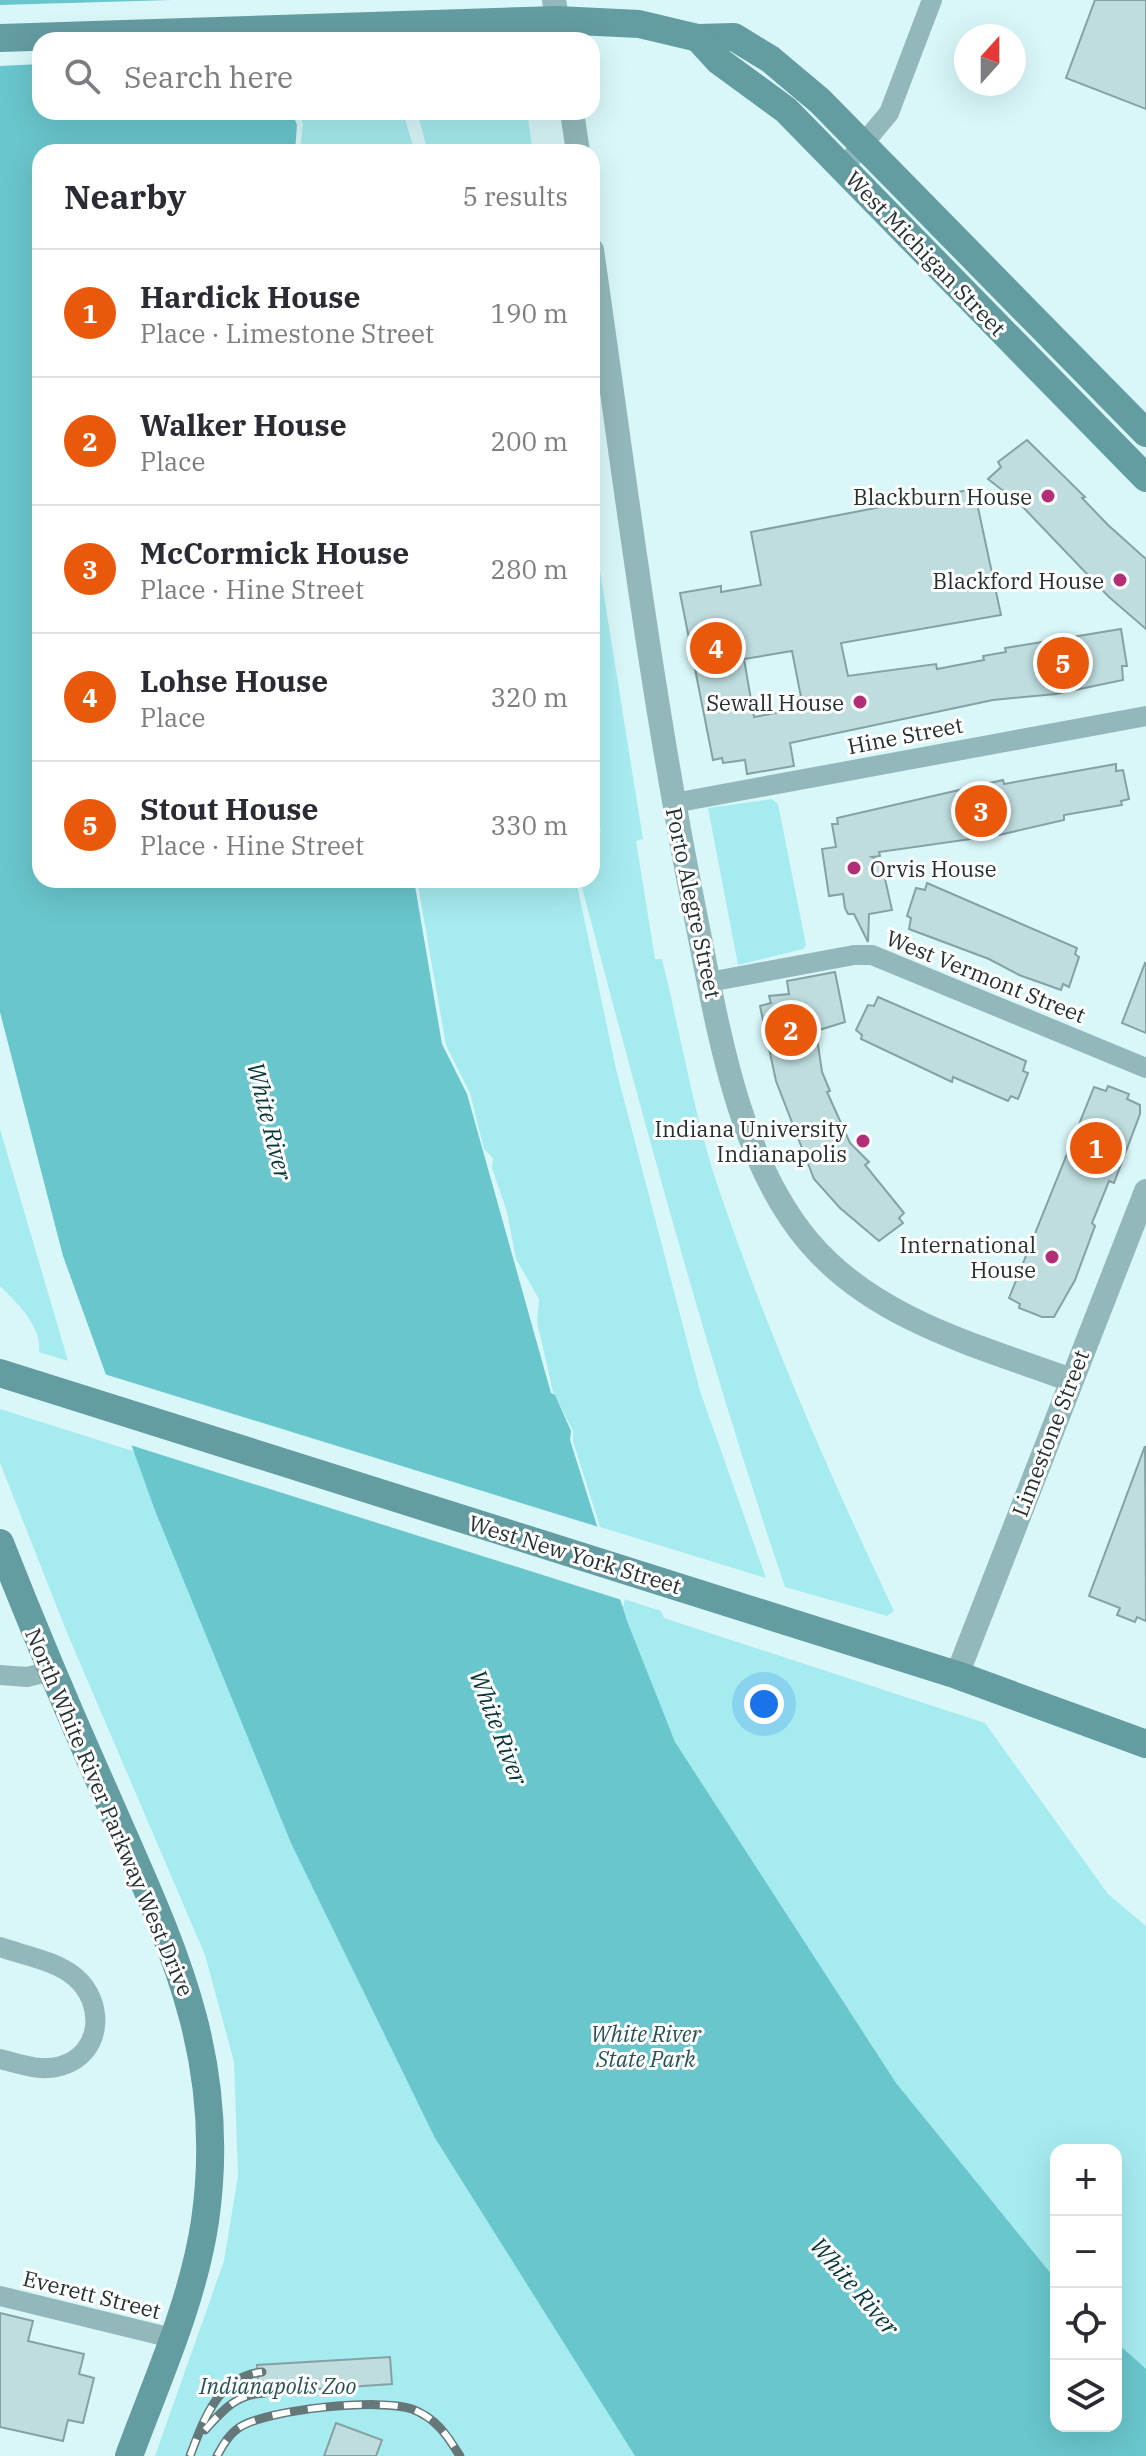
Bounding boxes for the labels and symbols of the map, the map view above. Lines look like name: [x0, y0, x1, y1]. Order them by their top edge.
north arrow: [954, 24, 1026, 96]
street label: West Michigan Street: [840, 164, 1012, 342]
place label: Blackburn House: [853, 482, 1032, 511]
marker: Blackburn House: [1039, 487, 1057, 505]
place label: Blackford House: [933, 566, 1104, 595]
marker: Blackford House: [1111, 571, 1129, 589]
pin: 4: [690, 618, 742, 678]
pin: 5: [1037, 633, 1089, 693]
place label: Sewall House: [706, 688, 844, 717]
marker: Sewall House: [851, 693, 869, 711]
street label: Hine Street: [845, 710, 965, 760]
pin: 3: [955, 781, 1007, 841]
street label: Porto Alegre Street: [660, 805, 728, 1001]
place label: Orvis House: [870, 854, 997, 883]
marker: Orvis House: [845, 859, 863, 877]
street label: West Vermont Street: [882, 923, 1090, 1029]
pin: 2: [765, 1000, 817, 1060]
water label: White River: [240, 1059, 300, 1185]
place label: Indiana University Indianapolis: [654, 1114, 847, 1168]
pin: 1: [1070, 1118, 1122, 1178]
marker: Indiana University Indianapolis: [854, 1132, 872, 1150]
place label: International House: [899, 1230, 1036, 1284]
marker: International House: [1043, 1248, 1061, 1266]
street label: Limestone Street: [1005, 1345, 1095, 1520]
street label: West New York Street: [465, 1508, 685, 1600]
street label: North White River Parkway West Drive: [19, 1624, 201, 2000]
water label: White River: [462, 1665, 536, 1790]
your location: [744, 1684, 784, 1724]
park label: White River State Park: [591, 2019, 703, 2073]
water label: White River: [803, 2230, 908, 2343]
street label: Everett Street: [20, 2263, 164, 2325]
park label: Indianapolis Zoo: [199, 2371, 357, 2400]

